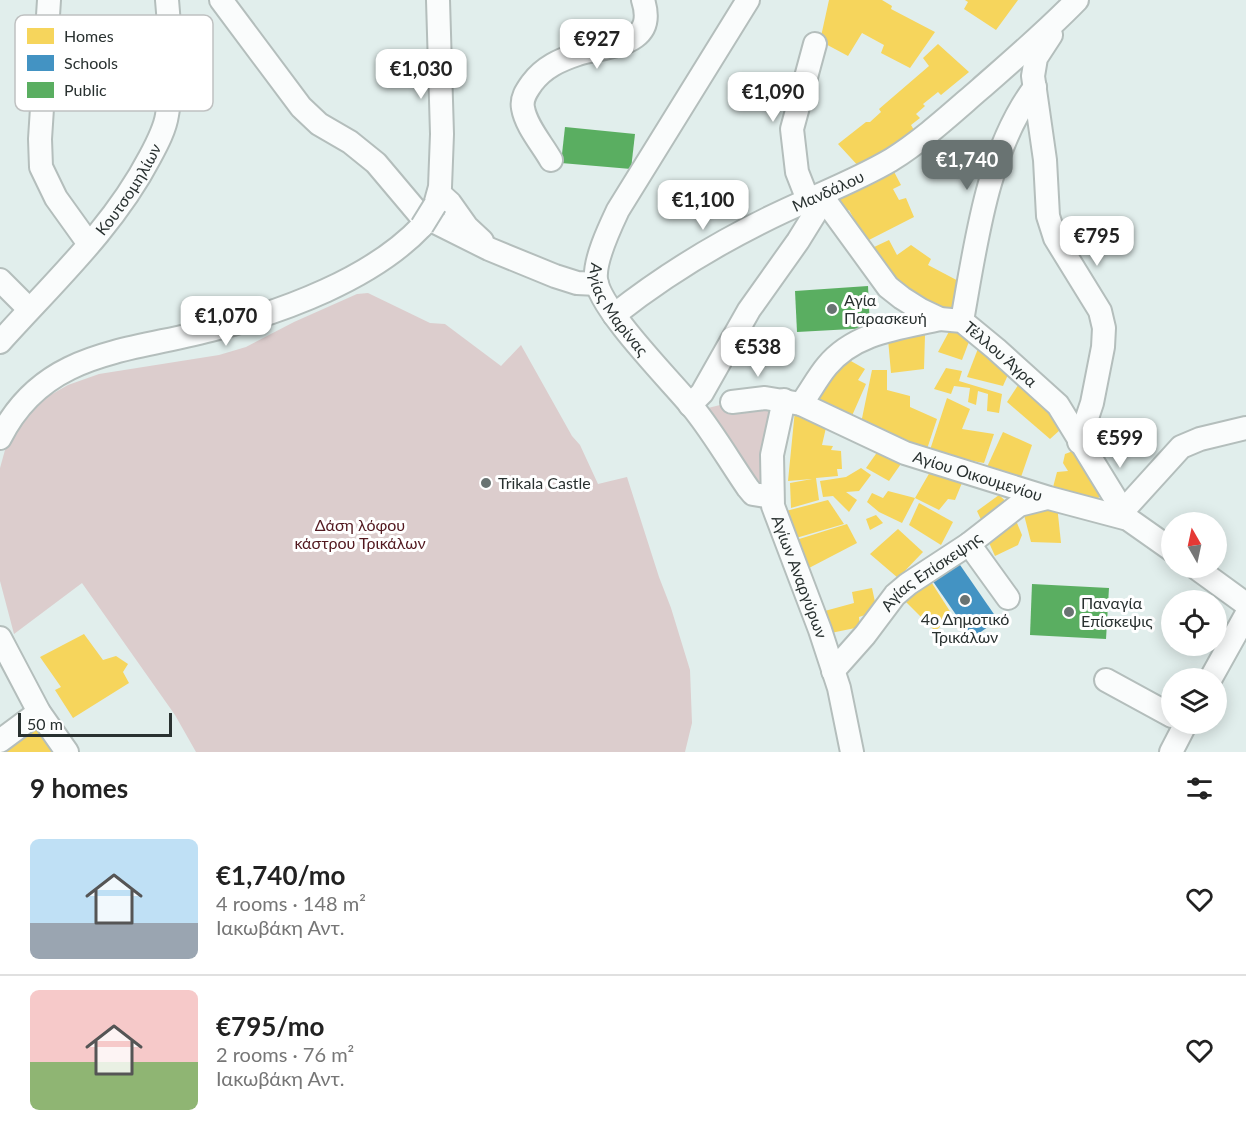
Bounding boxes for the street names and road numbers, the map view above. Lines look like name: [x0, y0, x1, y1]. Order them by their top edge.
street label: Κουτσομηλίων: [91, 140, 164, 239]
street label: Μανδάλου: [789, 166, 867, 215]
street label: Αγίας Μαρίνας: [587, 262, 653, 360]
street label: Τέλλου Άγρα: [961, 317, 1042, 391]
street label: Αγίου Οικουμενίου: [911, 446, 1045, 504]
street label: Αγίων Αναργύρων: [768, 512, 832, 640]
street label: Αγίας Επίσκεψης: [876, 528, 985, 614]

